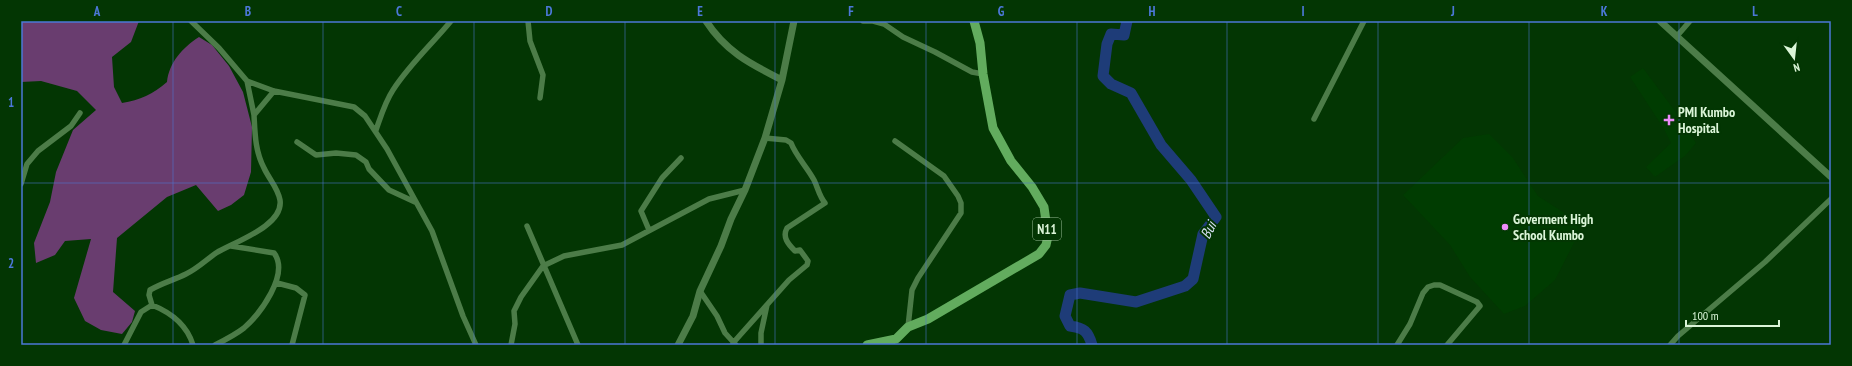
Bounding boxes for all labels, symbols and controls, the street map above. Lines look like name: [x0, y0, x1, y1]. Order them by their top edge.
text: A: [93, 3, 101, 20]
text: B: [245, 3, 251, 20]
text: C: [396, 3, 402, 20]
text: D: [546, 3, 553, 20]
text: E: [697, 3, 703, 20]
text: F: [848, 3, 854, 20]
text: G: [998, 3, 1005, 20]
text: H: [1149, 3, 1156, 20]
text: I: [1301, 3, 1305, 20]
text: J: [1450, 3, 1455, 20]
text: K: [1601, 3, 1608, 20]
text: L: [1752, 3, 1758, 20]
north arrow: [1774, 38, 1814, 78]
text: N: [1792, 60, 1801, 75]
text: 1: [8, 94, 14, 111]
place label: PMI Kumbo Hospital: [1678, 103, 1735, 137]
marker: PMI Kumbo Hospital: [1663, 114, 1675, 126]
place label: Goverment High School Kumbo: [1513, 210, 1593, 244]
water label: Bui: [1196, 217, 1221, 242]
road number: N11: [1033, 218, 1061, 240]
marker: Goverment High School Kumbo: [1500, 222, 1510, 232]
text: 2: [8, 255, 14, 272]
scale bar: [1686, 302, 1779, 328]
text: 100 m: [1692, 308, 1719, 323]

